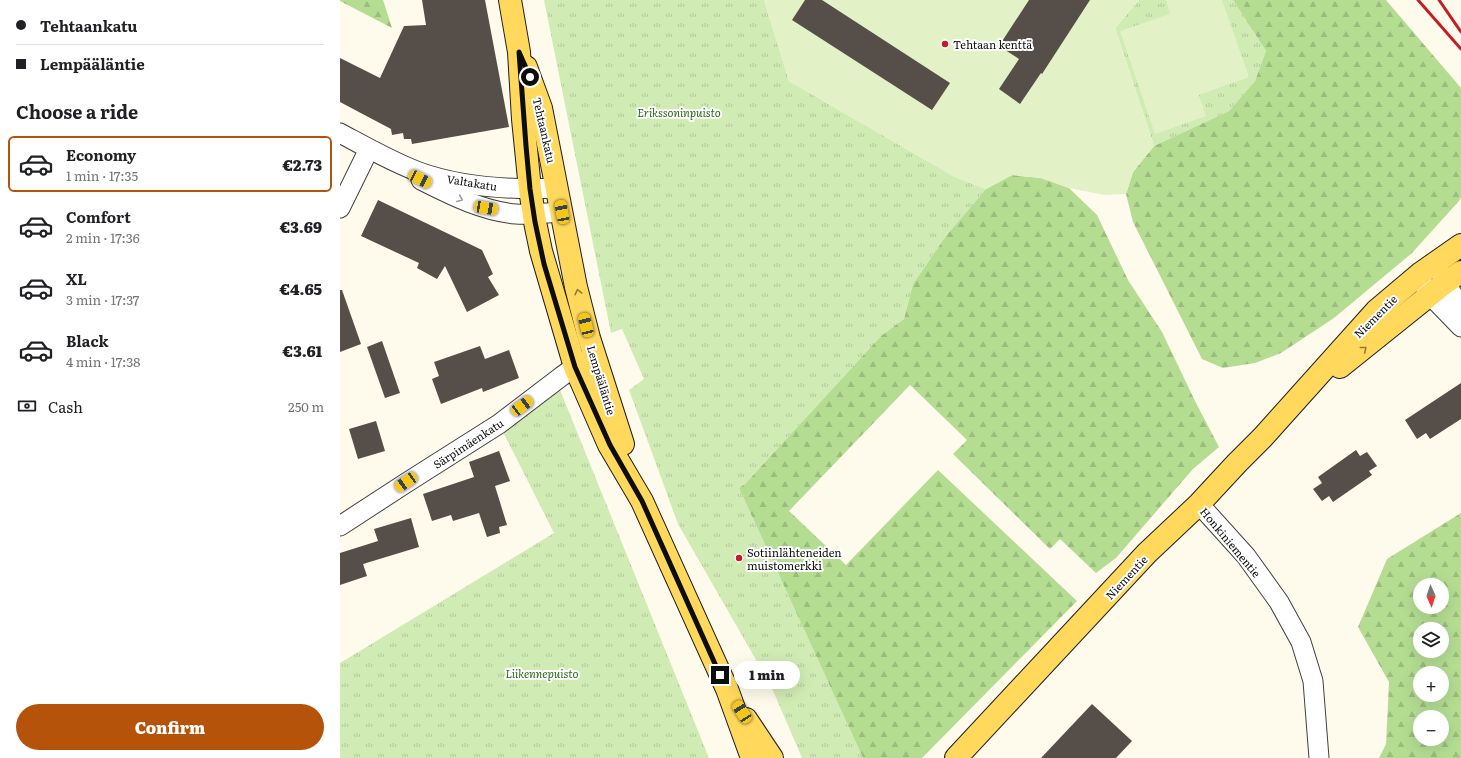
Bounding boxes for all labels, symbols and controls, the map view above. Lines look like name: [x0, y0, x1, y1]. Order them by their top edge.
text: Tehtaankatu: [40, 14, 138, 37]
place label: Tehtaan kenttä: [953, 36, 1032, 52]
marker: Tehtaan kenttä: [940, 39, 950, 49]
text: Lempääläntie: [40, 52, 145, 75]
route start: [521, 68, 539, 86]
street label: Tehtaankatu: [530, 96, 560, 164]
text: Choose a ride: [16, 98, 138, 125]
park label: Erikssoninpuisto: [637, 104, 721, 120]
text: Economy: [66, 143, 136, 166]
icon: car: [18, 146, 54, 182]
text: €2.73: [283, 153, 322, 176]
text: 1 min · 17:35: [66, 166, 138, 185]
car: [407, 168, 433, 190]
street label: Valtakatu: [446, 170, 498, 194]
one-way arrow: [456, 194, 464, 202]
car: [554, 199, 570, 225]
car: [473, 200, 499, 216]
text: Comfort: [66, 205, 131, 228]
icon: car: [18, 208, 54, 244]
text: €3.69: [280, 215, 322, 238]
text: 2 min · 17:36: [66, 228, 140, 247]
text: XL: [66, 267, 87, 290]
icon: car: [18, 270, 54, 306]
text: €4.65: [280, 277, 322, 300]
one-way arrow: [574, 289, 582, 295]
text: 3 min · 17:37: [66, 290, 139, 309]
street label: Niementie: [1350, 291, 1400, 341]
car: [577, 312, 595, 338]
text: Black: [66, 329, 109, 352]
icon: car: [18, 332, 54, 368]
text: €3.61: [283, 339, 322, 362]
street label: Lempääläntie: [584, 343, 620, 417]
one-way arrow: [1359, 346, 1366, 353]
text: 4 min · 17:38: [66, 352, 140, 371]
car: [509, 394, 535, 418]
icon: cash: [16, 395, 38, 417]
text: Cash: [48, 395, 83, 418]
text: 250 m: [288, 397, 324, 416]
street label: Särpimäenkatu: [430, 414, 506, 472]
car: [393, 470, 419, 494]
street label: Honkiniementie: [1197, 504, 1265, 581]
place label: Sotiinlähteneiden muistomerkki: [747, 544, 842, 573]
street label: Niementie: [1101, 551, 1151, 603]
marker: Sotiinlähteneiden muistomerkki: [734, 553, 744, 563]
north arrow: [1413, 578, 1449, 614]
map controls: [1413, 578, 1449, 746]
button: layers: [1413, 622, 1449, 658]
callout: 1 min: [734, 661, 800, 689]
park label: Liikennepuisto: [505, 665, 579, 681]
text: 1 min: [749, 665, 785, 684]
route end: [711, 666, 729, 684]
button: +: [1413, 666, 1449, 702]
car: [730, 699, 754, 725]
button: Confirm: [16, 704, 324, 750]
button: −: [1413, 710, 1449, 746]

